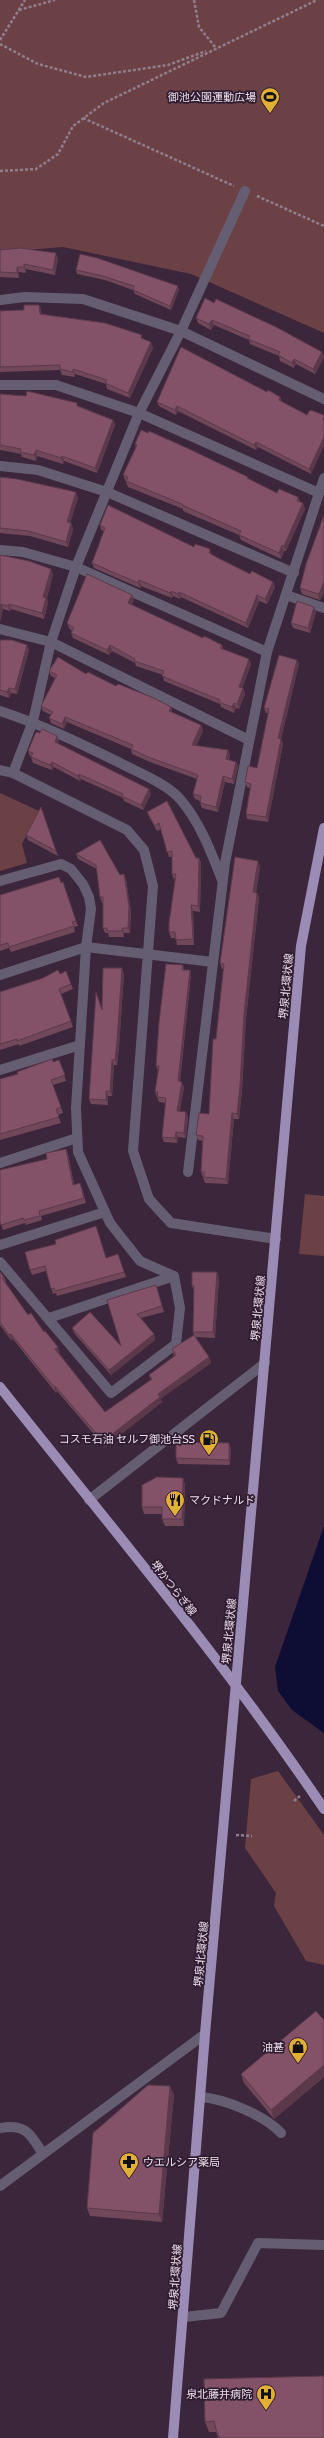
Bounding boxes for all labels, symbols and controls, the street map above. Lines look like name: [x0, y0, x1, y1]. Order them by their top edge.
sports icon: 御池公園運動広場: [259, 86, 281, 114]
place label: 御池公園運動広場: [167, 90, 256, 104]
street label: 堺泉北環状線: [276, 953, 296, 1019]
street label: 堺泉北環状線: [248, 1275, 268, 1341]
fuel station icon: コスモ石油 セルフ御池台SS: [198, 1428, 220, 1456]
place label: コスモ石油 セルフ御池台SS: [59, 1432, 196, 1446]
restaurant icon: マクドナルド: [164, 1489, 186, 1517]
place label: マクドナルド: [189, 1493, 255, 1507]
street label: 堺かつらぎ線: [148, 1558, 200, 1618]
street label: 堺泉北環状線: [219, 1598, 239, 1664]
street label: 堺泉北環状線: [191, 1921, 211, 1987]
shop icon: 油甚: [287, 2036, 309, 2064]
place label: 油甚: [262, 2040, 284, 2054]
pharmacy icon: ウエルシア薬局: [118, 2151, 140, 2179]
place label: ウエルシア薬局: [143, 2155, 220, 2169]
street label: 堺泉北環状線: [166, 2244, 184, 2310]
hospital icon: 泉北藤井病院: [255, 2383, 277, 2411]
place label: 泉北藤井病院: [186, 2387, 252, 2401]

